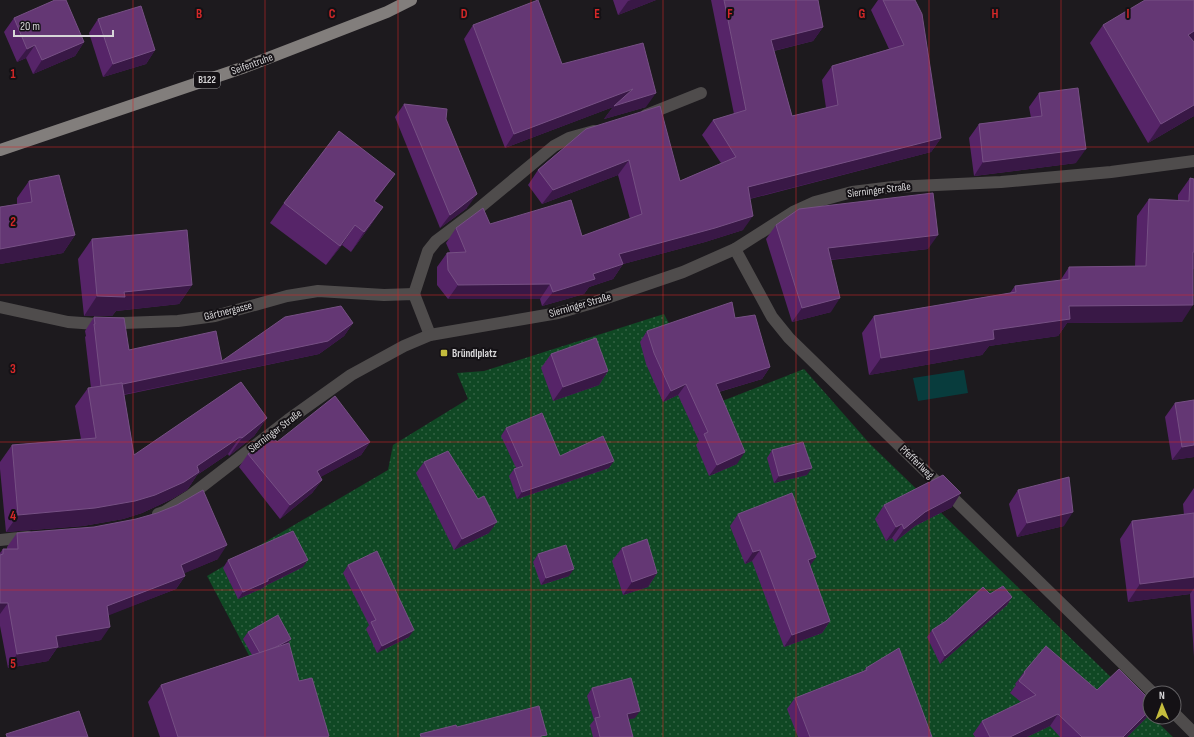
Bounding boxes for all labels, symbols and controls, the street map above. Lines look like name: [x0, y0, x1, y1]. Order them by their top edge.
text: B: [196, 6, 202, 22]
text: C: [329, 6, 336, 22]
text: D: [461, 6, 468, 22]
text: E: [594, 6, 600, 22]
text: F: [727, 6, 733, 22]
text: G: [859, 6, 866, 22]
text: H: [992, 6, 999, 22]
text: I: [1127, 6, 1130, 22]
scale bar: [14, 12, 113, 38]
text: 20 m: [20, 19, 40, 34]
street label: Seifentruhe: [229, 50, 275, 78]
text: 1: [10, 66, 16, 82]
road number: B122: [194, 72, 220, 88]
street label: Sierninger Straße: [847, 180, 911, 200]
text: 2: [10, 214, 16, 230]
street label: Sierninger Straße: [548, 290, 612, 320]
street label: Gärtnergasse: [203, 299, 253, 323]
place label: Bründlplatz: [452, 347, 498, 360]
marker: Bründlplatz: [439, 348, 449, 358]
text: 3: [10, 361, 16, 377]
street label: Sierninger Straße: [246, 407, 304, 455]
street label: Pfefferlweg: [897, 442, 937, 482]
text: 4: [10, 508, 16, 524]
text: 5: [10, 656, 16, 672]
north arrow: [1142, 685, 1182, 725]
text: N: [1159, 689, 1165, 702]

